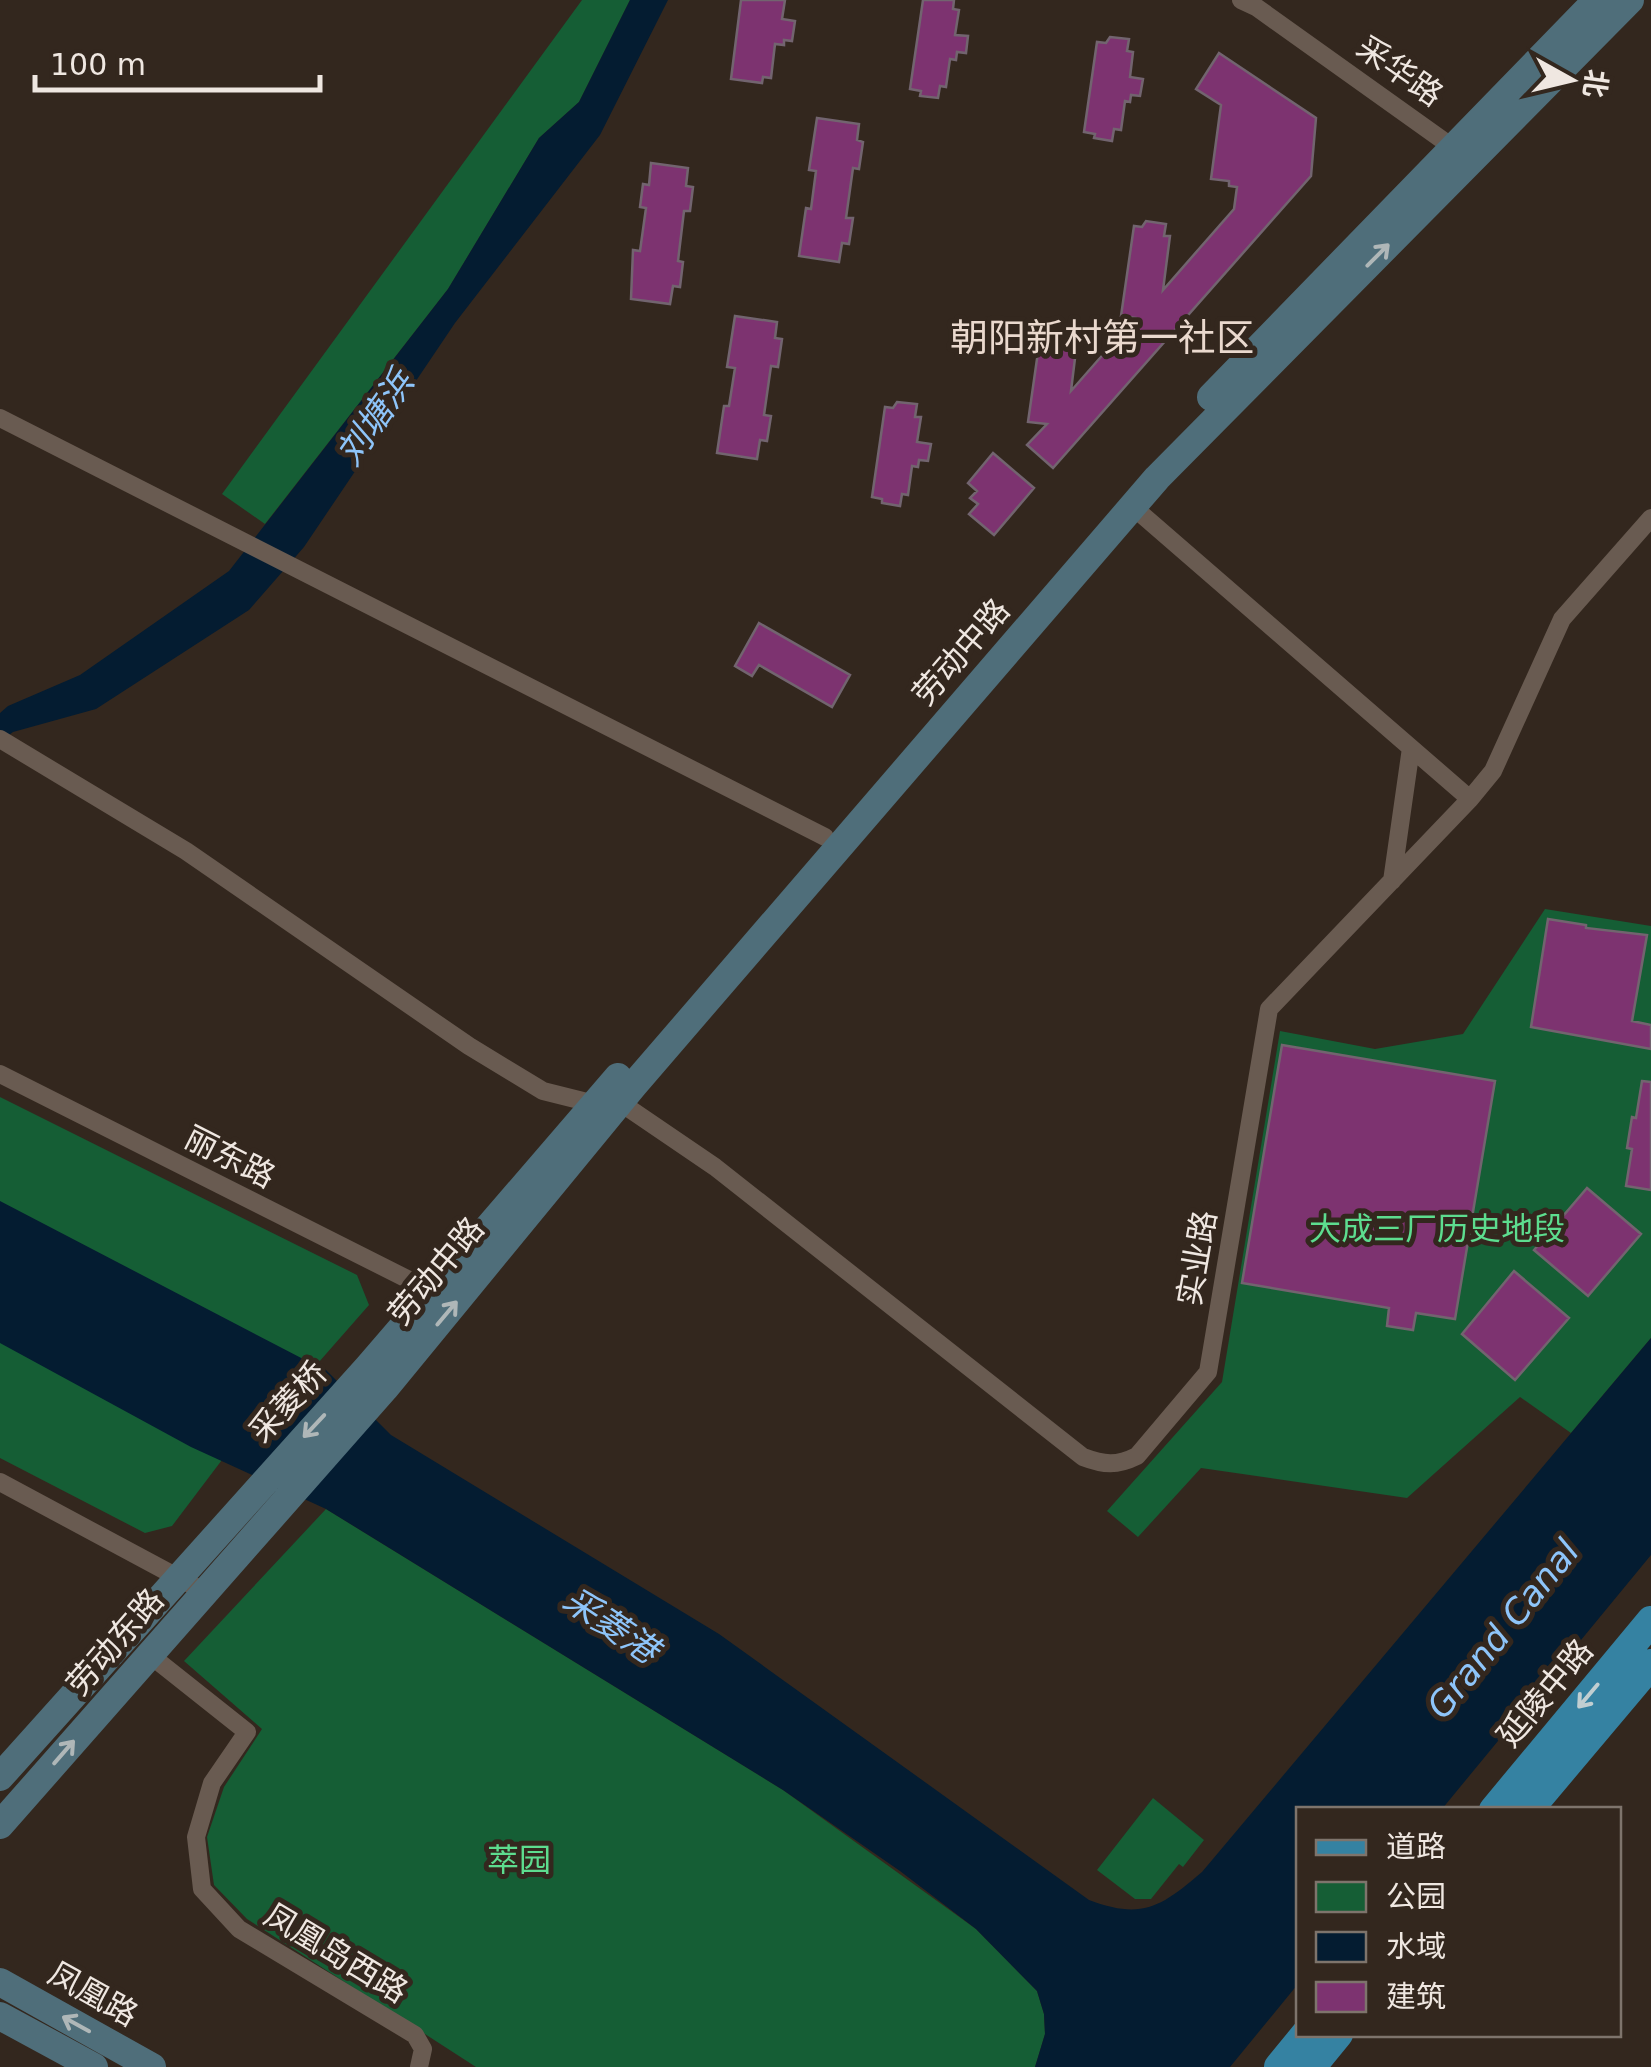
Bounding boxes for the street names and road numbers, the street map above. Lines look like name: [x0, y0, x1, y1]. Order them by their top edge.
street label: 采华路: [1350, 28, 1450, 114]
street label: 劳动中路: [905, 591, 1017, 713]
street label: 丽东路: [179, 1118, 281, 1196]
street label: 实业路: [1170, 1207, 1224, 1309]
street label: 劳动中路: [380, 1210, 492, 1332]
street label: 采菱桥: [241, 1354, 335, 1450]
street label: 劳动东路: [59, 1581, 171, 1703]
street label: 延陵中路: [1489, 1632, 1601, 1754]
street label: 凤凰岛西路: [258, 1896, 414, 2010]
street label: 凤凰路: [42, 1954, 144, 2034]

